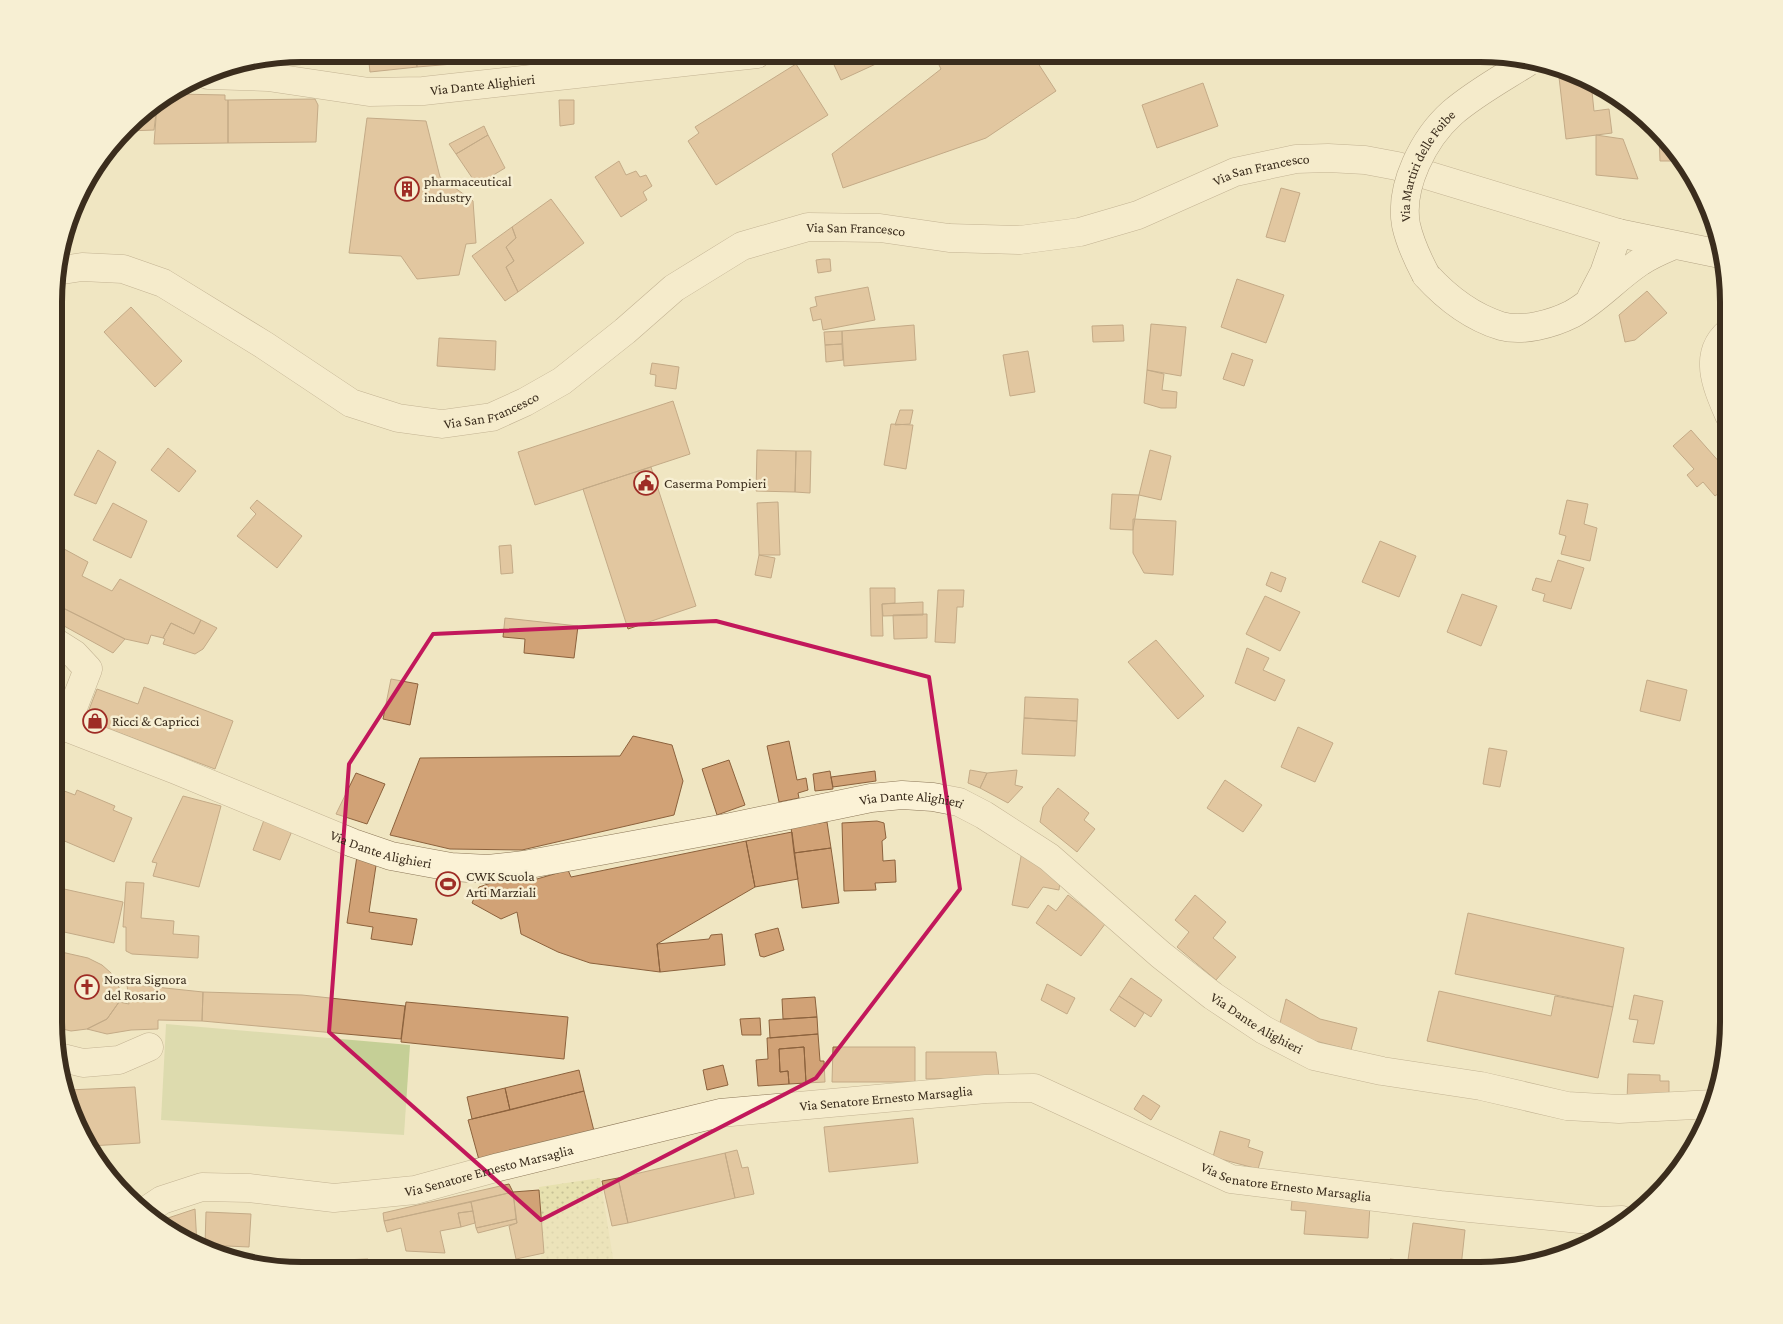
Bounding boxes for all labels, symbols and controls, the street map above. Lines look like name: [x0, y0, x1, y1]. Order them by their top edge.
street label: Via Dante Alighieri: [429, 71, 536, 98]
street label: Via Martiri delle Foibe: [1397, 106, 1458, 223]
street label: Via San Francesco: [1210, 151, 1310, 189]
place label: pharmaceutical industry: [424, 173, 512, 205]
building icon: pharmaceutical industry: [394, 176, 420, 202]
street label: Via San Francesco: [806, 219, 907, 240]
street label: Via San Francesco: [443, 388, 542, 432]
public building icon: Caserma Pompieri: [633, 470, 659, 496]
place label: Caserma Pompieri: [664, 475, 767, 491]
shop icon: Ricci & Capricci: [82, 708, 108, 734]
place label: Ricci & Capricci: [112, 713, 200, 729]
street label: Via Dante Alighieri: [858, 787, 967, 811]
street label: Via Dante Alighieri: [328, 826, 433, 871]
place label: CWK Scuola Arti Marziali: [466, 868, 537, 900]
sports icon: CWK Scuola Arti Marziali: [435, 871, 461, 897]
place label: Nostra Signora del Rosario: [104, 971, 187, 1003]
church icon: Nostra Signora del Rosario: [74, 974, 100, 1000]
street label: Via Dante Alighieri: [1208, 989, 1306, 1057]
street label: Via Senatore Ernesto Marsaglia: [799, 1082, 974, 1114]
street label: Via Senatore Ernesto Marsaglia: [404, 1141, 575, 1199]
street label: Via Senatore Ernesto Marsaglia: [1198, 1158, 1373, 1204]

